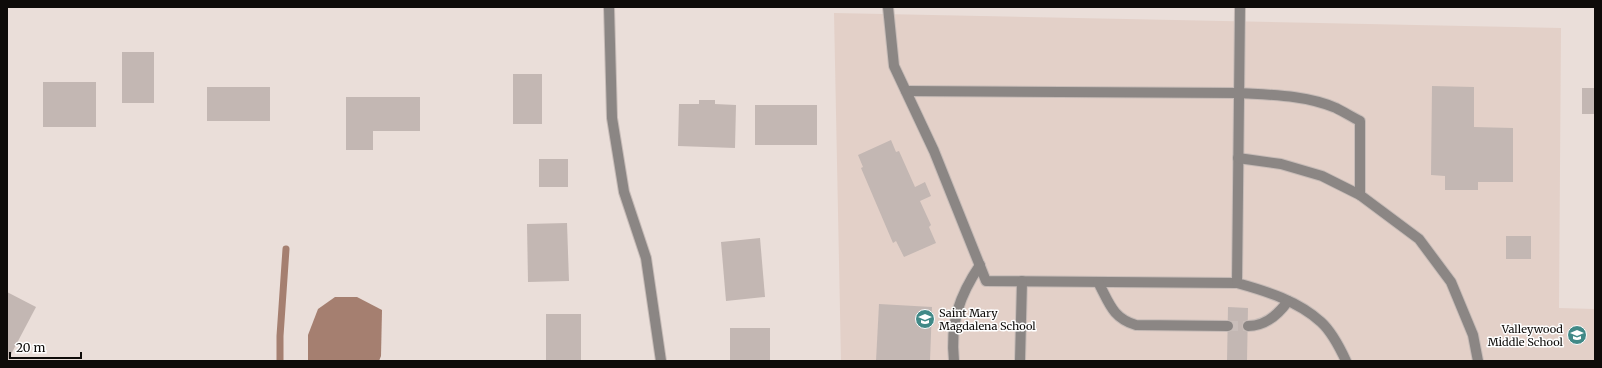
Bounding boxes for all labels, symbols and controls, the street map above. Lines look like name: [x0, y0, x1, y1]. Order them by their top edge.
place label: Saint Mary Magdalena School: [939, 306, 1036, 333]
school or university icon: Saint Mary Magdalena School: [914, 308, 936, 330]
place label: Valleywood Middle School: [1488, 322, 1564, 349]
school or university icon: Valleywood Middle School: [1566, 324, 1588, 346]
scale bar: [10, 334, 81, 360]
text: 20 m: [16, 340, 45, 355]

